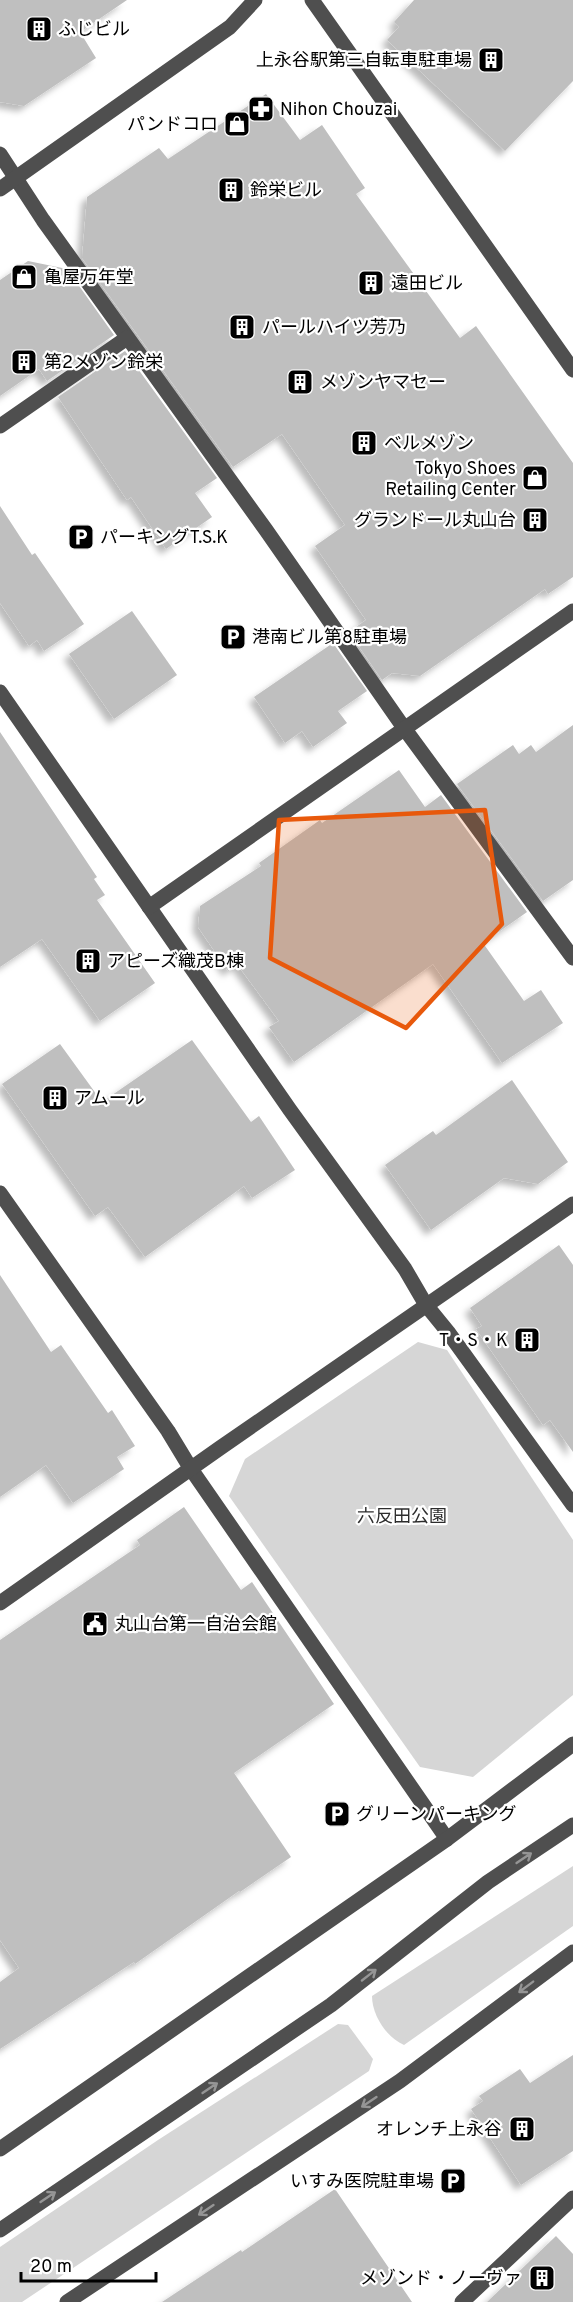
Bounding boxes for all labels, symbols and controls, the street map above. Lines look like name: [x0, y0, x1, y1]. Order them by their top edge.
building icon: ふじビル: [24, 14, 54, 44]
place label: ふじビル: [58, 19, 130, 42]
building icon: 上永谷駅第三自転車駐車場: [476, 45, 506, 75]
place label: 上永谷駅第三自転車駐車場: [256, 50, 472, 73]
pharmacy icon: Nihon Chouzai: [246, 94, 276, 124]
place label: Nihon Chouzai: [280, 99, 397, 122]
shop icon: パンドコロ: [222, 109, 252, 139]
place label: パンドコロ: [127, 114, 218, 137]
building icon: 鈴栄ビル: [216, 175, 246, 205]
place label: 鈴栄ビル: [250, 180, 322, 203]
shop icon: 亀屋万年堂: [9, 262, 39, 292]
place label: 亀屋万年堂: [44, 267, 134, 290]
building icon: 遠田ビル: [356, 268, 386, 298]
place label: 遠田ビル: [391, 273, 463, 296]
building icon: パールハイツ芳乃: [227, 312, 257, 342]
place label: パールハイツ芳乃: [262, 317, 406, 340]
building icon: 第2メゾン鈴栄: [9, 347, 39, 377]
place label: 第2メゾン鈴栄: [44, 352, 163, 375]
building icon: メゾンヤマセー: [285, 367, 315, 397]
place label: メゾンヤマセー: [320, 372, 446, 395]
building icon: ベルメゾン: [349, 428, 379, 458]
place label: ベルメゾン: [384, 433, 474, 456]
place label: Tokyo Shoes Retailing Center: [385, 458, 516, 502]
shop icon: Tokyo Shoes Retailing Center: [520, 463, 550, 493]
building icon: グランドール丸山台: [520, 505, 550, 535]
place label: グランドール丸山台: [354, 510, 516, 533]
parking icon: パーキングT.S.K: [66, 522, 96, 552]
place label: パーキングT.S.K: [100, 527, 228, 550]
parking icon: 港南ビル第8駐車場: [218, 622, 248, 652]
place label: 港南ビル第8駐車場: [252, 627, 407, 650]
building icon: アピーズ織茂B棟: [73, 946, 103, 976]
place label: アピーズ織茂B棟: [107, 951, 244, 974]
building icon: アムール: [40, 1083, 70, 1113]
place label: アムール: [74, 1088, 145, 1111]
building icon: T・S・K: [512, 1325, 542, 1355]
place label: T・S・K: [439, 1330, 508, 1353]
park label: 六反田公園: [357, 1506, 447, 1529]
public building icon: 丸山台第一自治会館: [80, 1609, 110, 1639]
place label: 丸山台第一自治会館: [115, 1614, 277, 1637]
parking icon: グリーンパーキング: [322, 1799, 352, 1829]
place label: グリーンパーキング: [356, 1804, 517, 1827]
one-way arrow: [516, 1852, 532, 1864]
one-way arrow: [361, 1969, 377, 1982]
one-way arrow: [519, 1981, 535, 1994]
one-way arrow: [201, 2082, 217, 2094]
one-way arrow: [361, 2096, 377, 2108]
building icon: オレンチ上永谷: [507, 2114, 537, 2144]
place label: オレンチ上永谷: [376, 2119, 502, 2142]
parking icon: いすみ医院駐車場: [438, 2166, 468, 2196]
place label: いすみ医院駐車場: [290, 2171, 434, 2194]
one-way arrow: [40, 2191, 57, 2204]
one-way arrow: [198, 2204, 215, 2216]
scale bar: [21, 2245, 156, 2283]
text: 20 m: [30, 2256, 72, 2279]
building icon: メゾンド・ノーヴァ: [527, 2263, 557, 2293]
place label: メゾンド・ノーヴァ: [360, 2268, 522, 2291]

